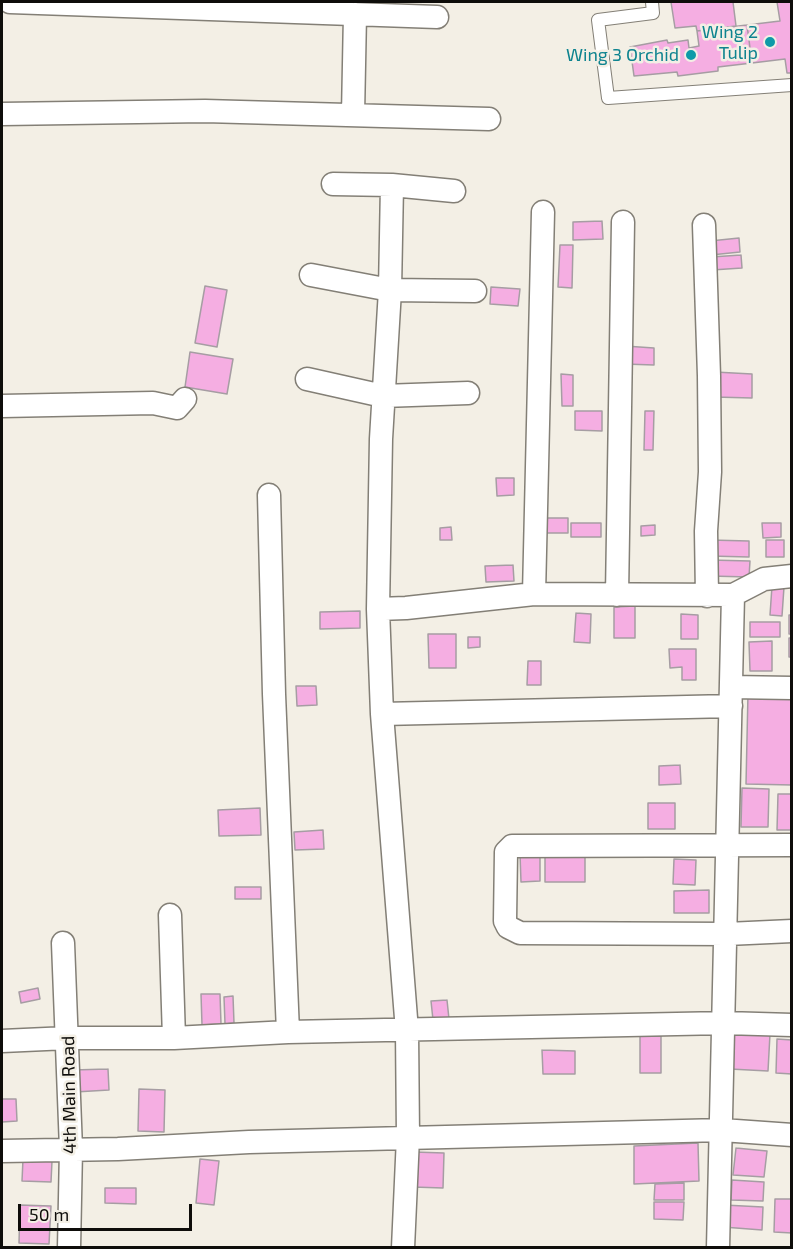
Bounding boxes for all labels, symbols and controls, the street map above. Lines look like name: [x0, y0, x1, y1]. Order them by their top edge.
place label: Wing 2 Tulip: [702, 21, 758, 63]
marker: Wing 2 Tulip: [763, 35, 777, 49]
place label: Wing 3 Orchid: [566, 44, 679, 66]
marker: Wing 3 Orchid: [684, 48, 698, 62]
street label: 4th Main Road: [57, 1036, 81, 1154]
scale bar: [21, 1192, 195, 1230]
text: 50 m: [29, 1203, 69, 1225]

